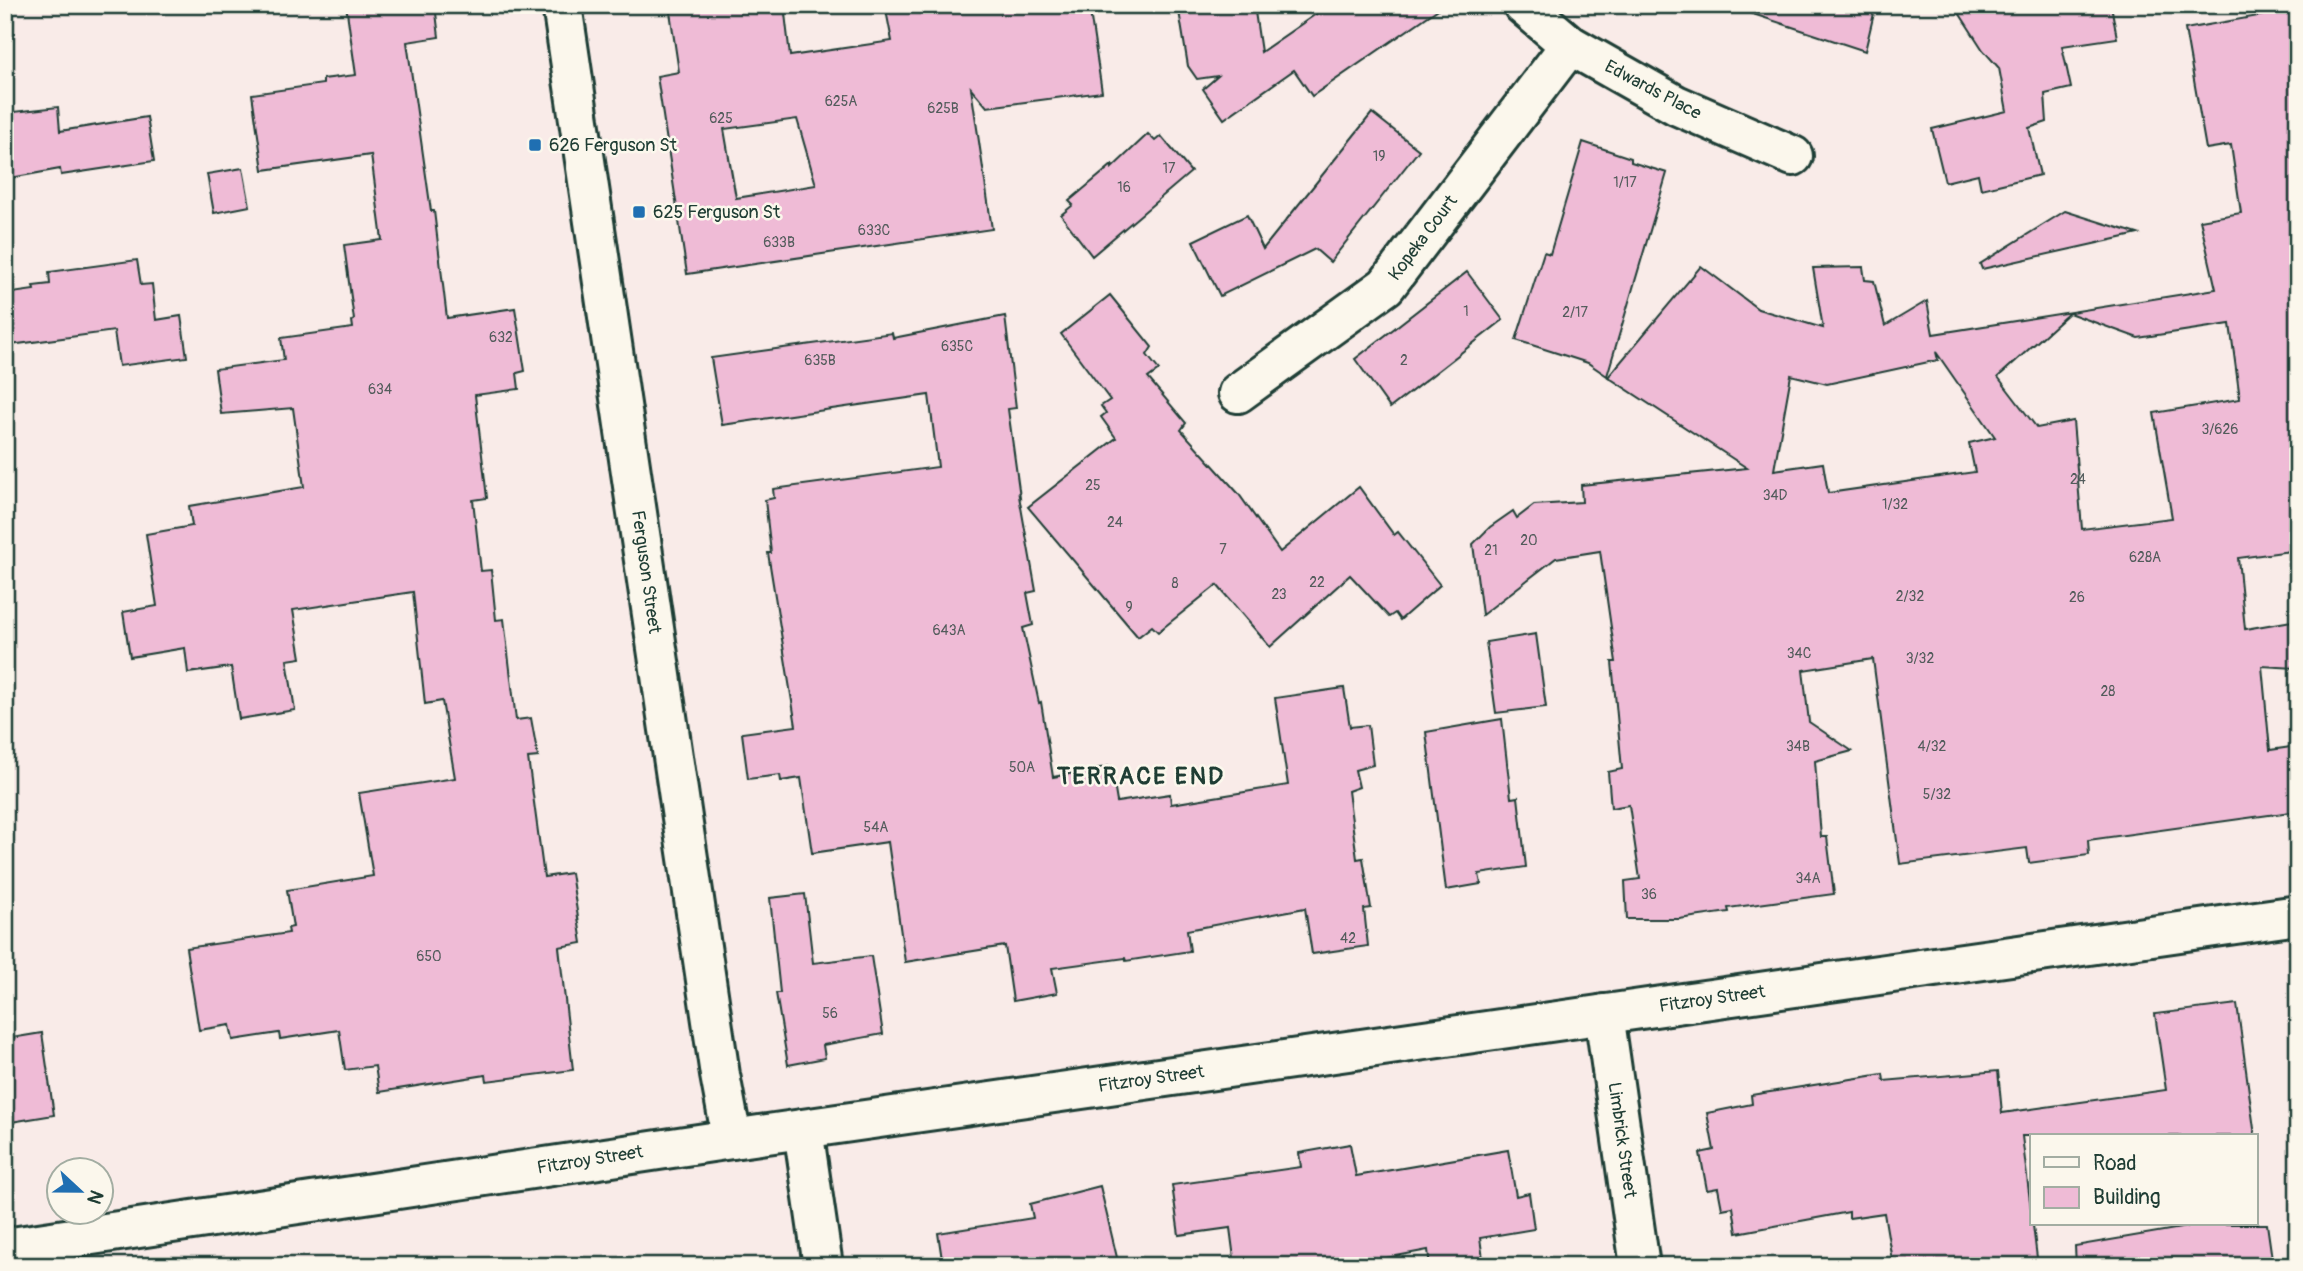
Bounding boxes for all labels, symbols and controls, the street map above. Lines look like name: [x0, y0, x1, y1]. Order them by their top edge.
street label: Edwards Place: [1601, 55, 1705, 125]
house number: 625A: [825, 93, 857, 110]
house number: 625B: [927, 100, 959, 117]
house number: 625: [709, 110, 733, 127]
place label: 626 Ferguson St: [549, 134, 678, 157]
marker: 626 Ferguson St: [527, 137, 543, 153]
house number: 19: [1373, 148, 1385, 165]
house number: 17: [1163, 160, 1176, 177]
house number: 1/17: [1613, 174, 1637, 191]
house number: 16: [1117, 179, 1131, 196]
street label: Kopeka Court: [1383, 190, 1463, 285]
place label: 625 Ferguson St: [653, 201, 781, 224]
marker: 625 Ferguson St: [631, 204, 647, 220]
house number: 633C: [858, 222, 891, 239]
house number: 633B: [763, 234, 795, 251]
house number: 1: [1463, 303, 1469, 320]
house number: 2/17: [1562, 304, 1588, 321]
house number: 632: [489, 329, 513, 346]
house number: 635C: [941, 338, 973, 355]
house number: 635B: [804, 352, 836, 369]
house number: 2: [1400, 352, 1408, 369]
house number: 634: [368, 381, 392, 398]
house number: 3/626: [2202, 421, 2238, 438]
house number: 24: [2070, 471, 2086, 488]
house number: 25: [1085, 477, 1101, 494]
house number: 34D: [1763, 487, 1788, 504]
house number: 1/32: [1882, 496, 1908, 513]
street label: Ferguson Street: [626, 509, 666, 636]
house number: 24: [1107, 514, 1123, 531]
house number: 20: [1520, 532, 1538, 549]
house number: 7: [1219, 541, 1227, 558]
house number: 21: [1484, 542, 1498, 559]
house number: 628A: [2129, 549, 2161, 566]
house number: 22: [1309, 574, 1325, 591]
house number: 8: [1171, 575, 1179, 592]
house number: 23: [1271, 586, 1287, 603]
house number: 2/32: [1896, 588, 1924, 605]
house number: 26: [2069, 589, 2085, 606]
house number: 9: [1125, 599, 1133, 616]
house number: 643A: [932, 622, 966, 639]
house number: 34C: [1787, 645, 1812, 662]
house number: 3/32: [1906, 650, 1934, 667]
house number: 28: [2101, 683, 2115, 700]
house number: 34B: [1786, 738, 1810, 755]
house number: 4/32: [1918, 738, 1947, 755]
house number: 50A: [1009, 759, 1035, 776]
district label: TERRACE END: [1056, 762, 1225, 791]
house number: 5/32: [1923, 786, 1951, 803]
house number: 54A: [864, 819, 888, 836]
house number: 34A: [1795, 870, 1821, 887]
house number: 36: [1641, 886, 1657, 903]
house number: 42: [1340, 930, 1356, 947]
house number: 650: [416, 948, 442, 965]
street label: Fitzroy Street: [1658, 980, 1767, 1018]
house number: 56: [822, 1005, 838, 1022]
street label: Fitzroy Street: [1097, 1060, 1206, 1098]
street label: Limbrick Street: [1602, 1081, 1642, 1200]
legend: [2030, 1134, 2258, 1226]
street label: Fitzroy Street: [535, 1140, 645, 1180]
text: Road: [2093, 1150, 2137, 1177]
north arrow: [46, 1156, 116, 1226]
text: Building: [2093, 1184, 2160, 1211]
text: N: [81, 1187, 108, 1208]

